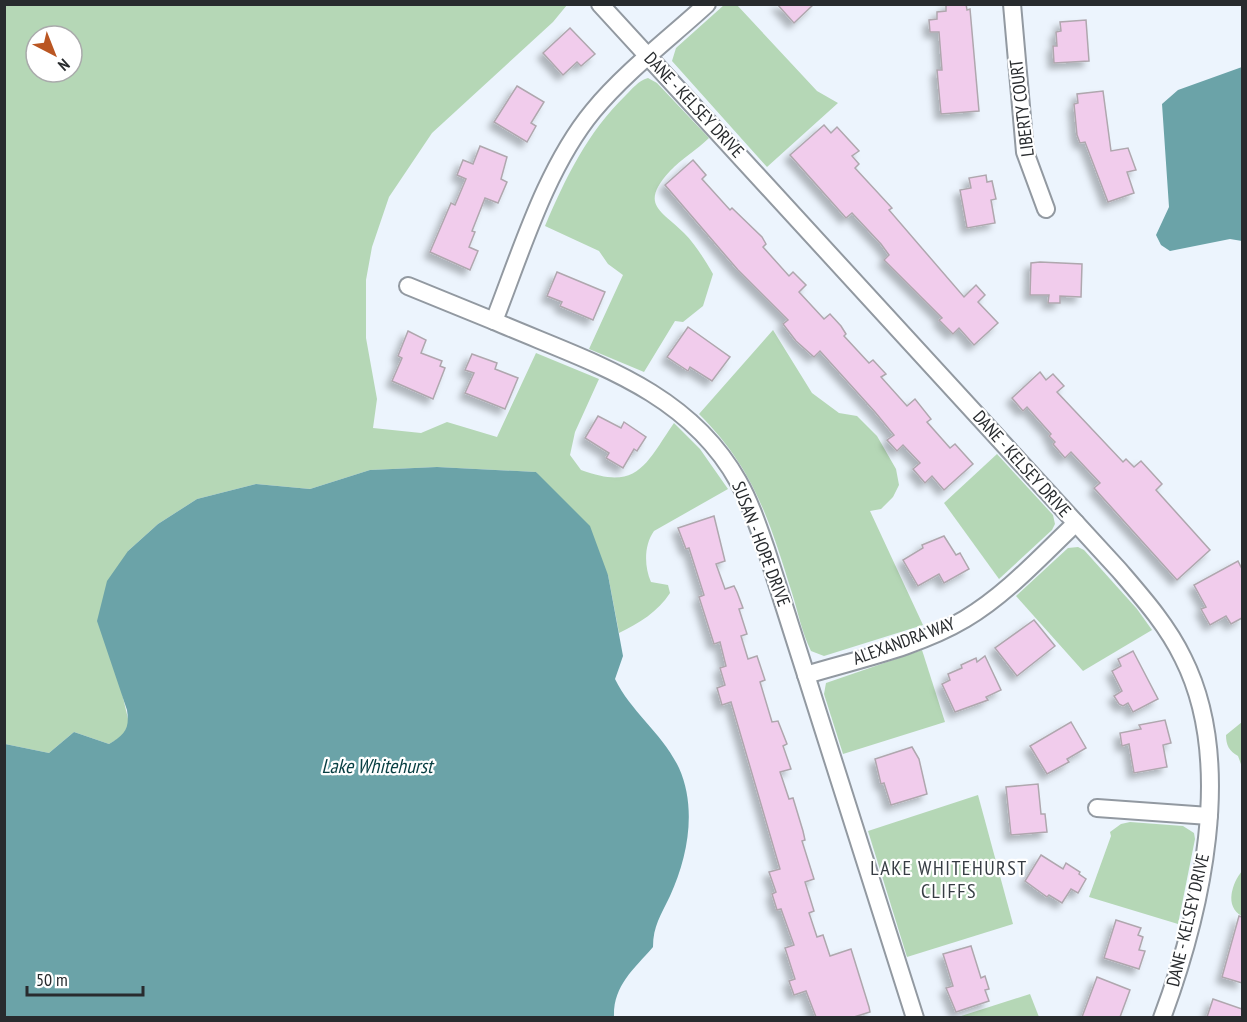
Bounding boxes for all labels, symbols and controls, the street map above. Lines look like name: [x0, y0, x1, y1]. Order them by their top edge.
north arrow: [24, 24, 84, 84]
street label: DANE - KELSEY DRIVE: [640, 47, 749, 162]
text: N: [54, 55, 74, 75]
street label: LIBERTY COURT: [1004, 58, 1039, 158]
street label: DANE - KELSEY DRIVE: [968, 405, 1076, 522]
street label: SUSAN - HOPE DRIVE: [727, 478, 796, 610]
street label: ALEXANDRA WAY: [850, 611, 959, 670]
water label: Lake Whitehurst: [321, 753, 435, 779]
street label: DANE - KELSEY DRIVE: [1161, 851, 1214, 989]
district label: LAKE WHITEHURST CLIFFS: [870, 855, 1028, 904]
scale bar: [27, 959, 142, 997]
text: 50 m: [36, 968, 68, 991]

